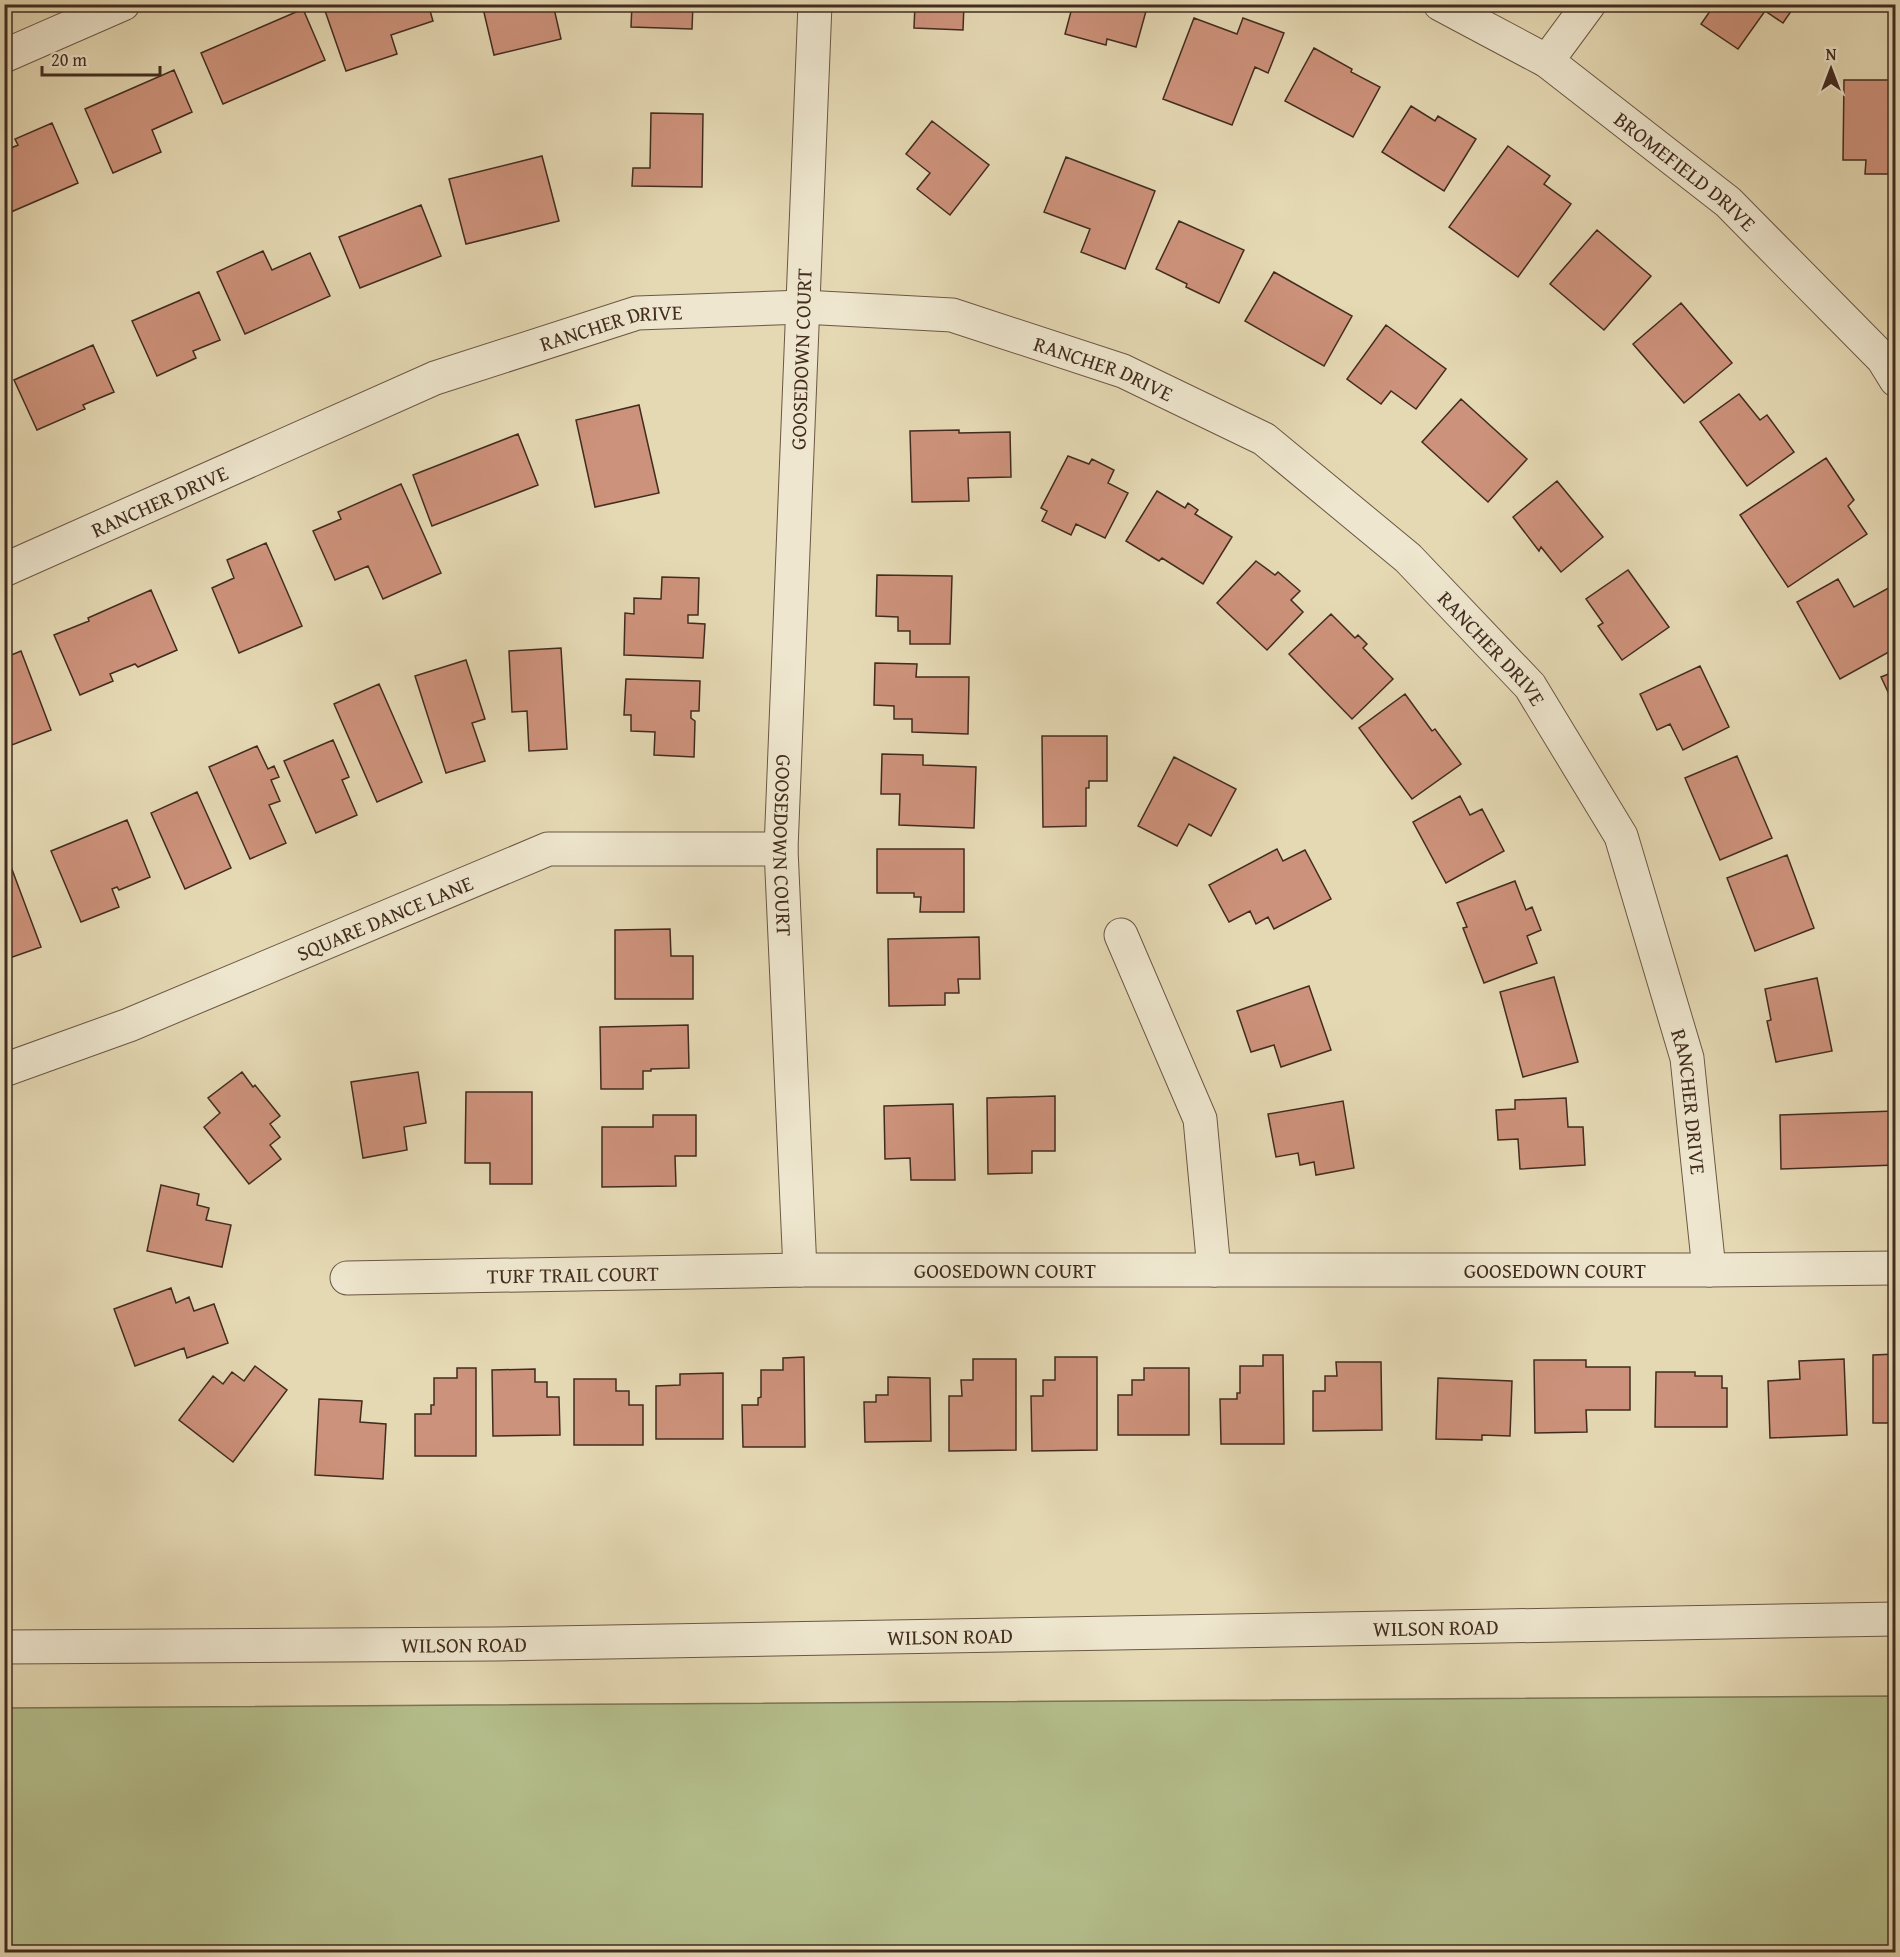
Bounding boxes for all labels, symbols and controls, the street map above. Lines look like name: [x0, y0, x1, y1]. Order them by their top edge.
scale bar: [42, 39, 160, 77]
north arrow: [1801, 39, 1861, 99]
text: N: [1826, 42, 1837, 66]
text: 20 m: [51, 46, 87, 73]
street label: BROMEFIELD DRIVE: [1608, 104, 1764, 238]
street label: GOOSEDOWN COURT: [782, 267, 820, 450]
street label: RANCHER DRIVE: [536, 296, 683, 359]
street label: RANCHER DRIVE: [1030, 327, 1179, 409]
street label: RANCHER DRIVE: [86, 457, 233, 545]
street label: RANCHER DRIVE: [1431, 583, 1554, 711]
street label: GOOSEDOWN COURT: [765, 754, 800, 937]
street label: SQUARE DANCE LANE: [292, 867, 478, 968]
street label: RANCHER DRIVE: [1664, 1025, 1715, 1176]
street label: GOOSEDOWN COURT: [914, 1255, 1096, 1286]
street label: GOOSEDOWN COURT: [1464, 1255, 1646, 1286]
street label: TURF TRAIL COURT: [487, 1257, 659, 1291]
street label: WILSON ROAD: [1373, 1611, 1499, 1644]
street label: WILSON ROAD: [887, 1619, 1013, 1653]
street label: WILSON ROAD: [401, 1628, 527, 1660]

